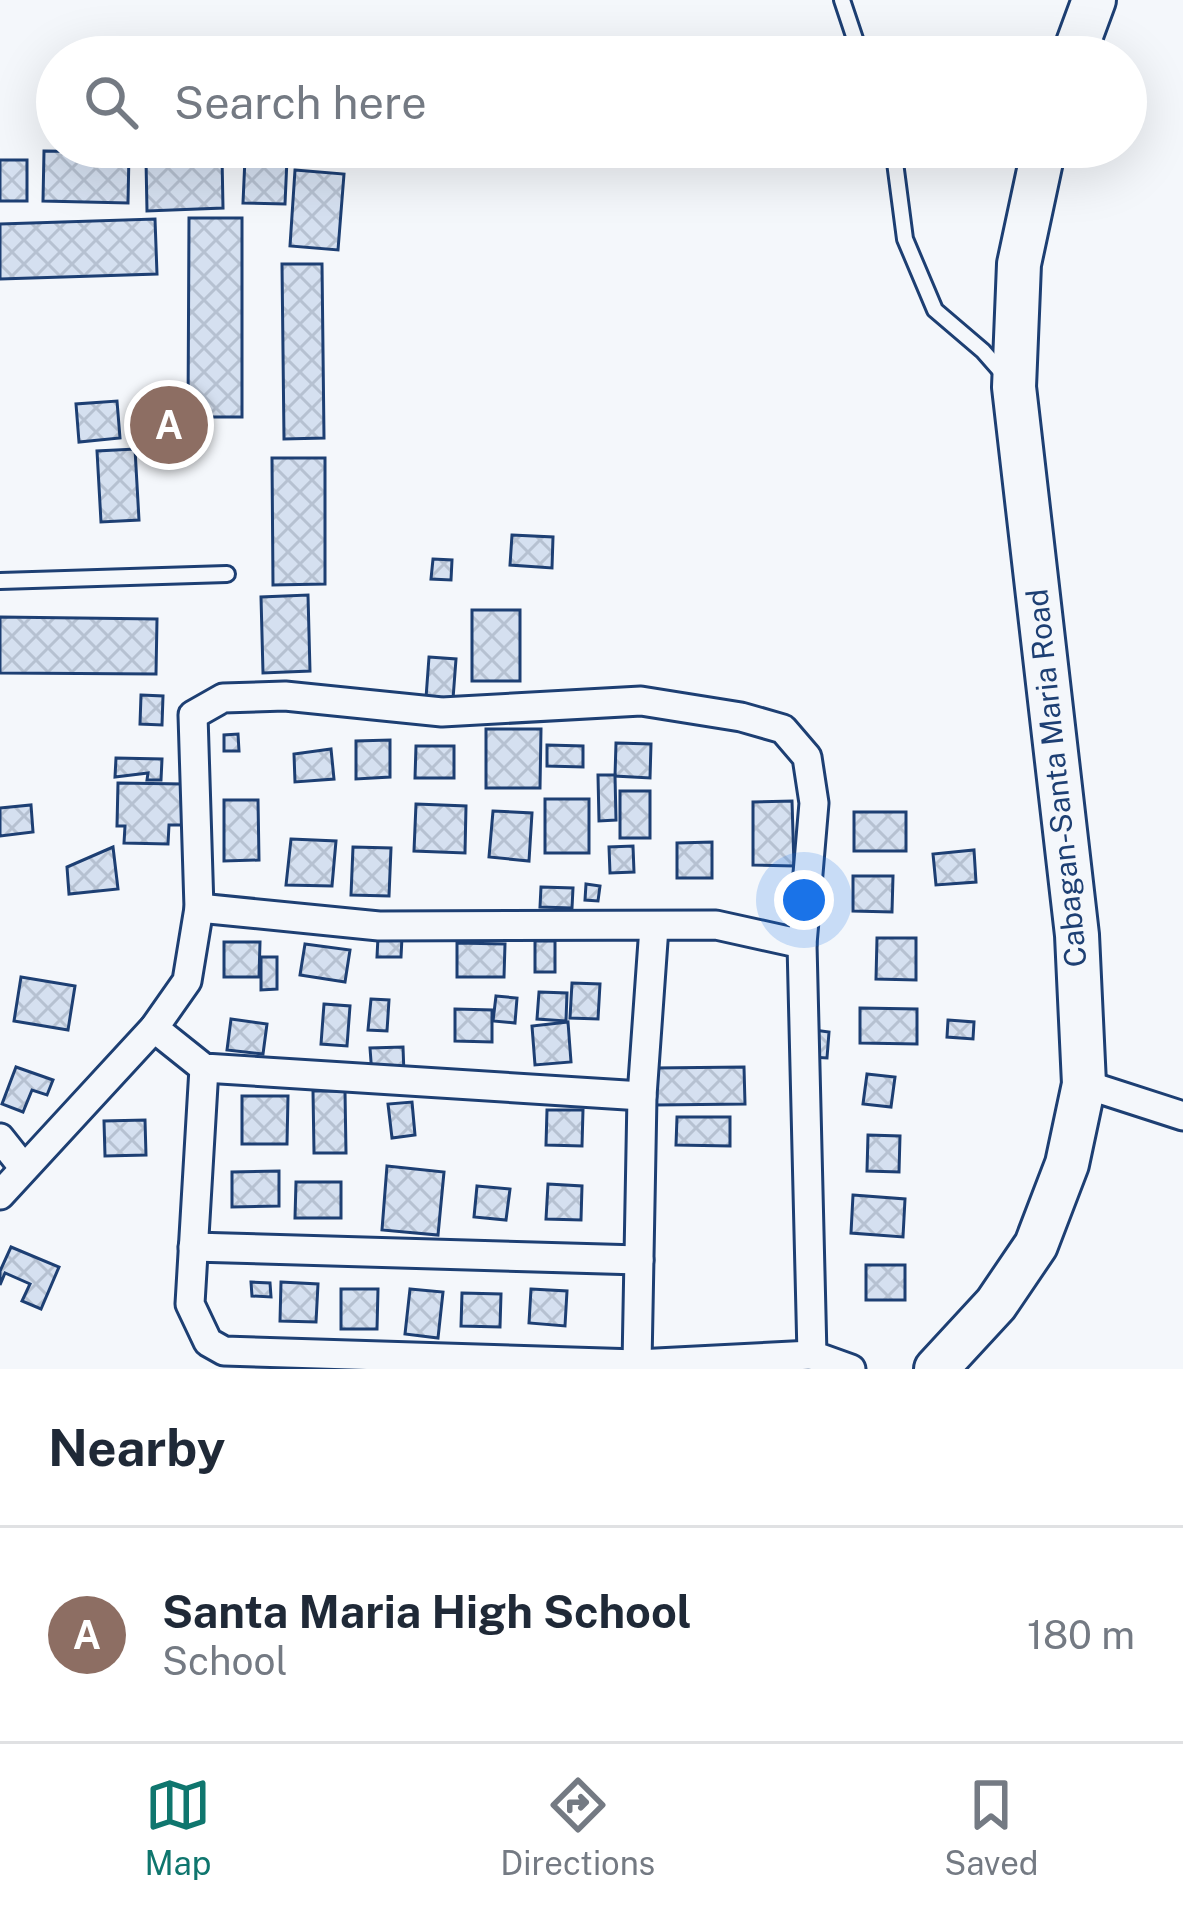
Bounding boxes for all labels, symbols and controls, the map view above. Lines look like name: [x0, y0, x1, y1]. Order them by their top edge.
search box: [36, 36, 1147, 168]
icon: search: [78, 69, 144, 135]
text: Search here: [174, 76, 427, 129]
pin: A: [130, 380, 208, 470]
street label: Cabagan-Santa Maria Road: [1018, 587, 1094, 969]
your location: [774, 870, 834, 930]
text: Nearby: [48, 1418, 225, 1477]
text: Santa Maria High School: [162, 1585, 692, 1638]
text: A: [73, 1612, 101, 1658]
text: 180 m: [1027, 1612, 1135, 1658]
text: School: [162, 1638, 287, 1684]
tab: Map: [144, 1772, 211, 1882]
tab: Directions: [500, 1772, 655, 1882]
tab: Saved: [944, 1772, 1039, 1882]

